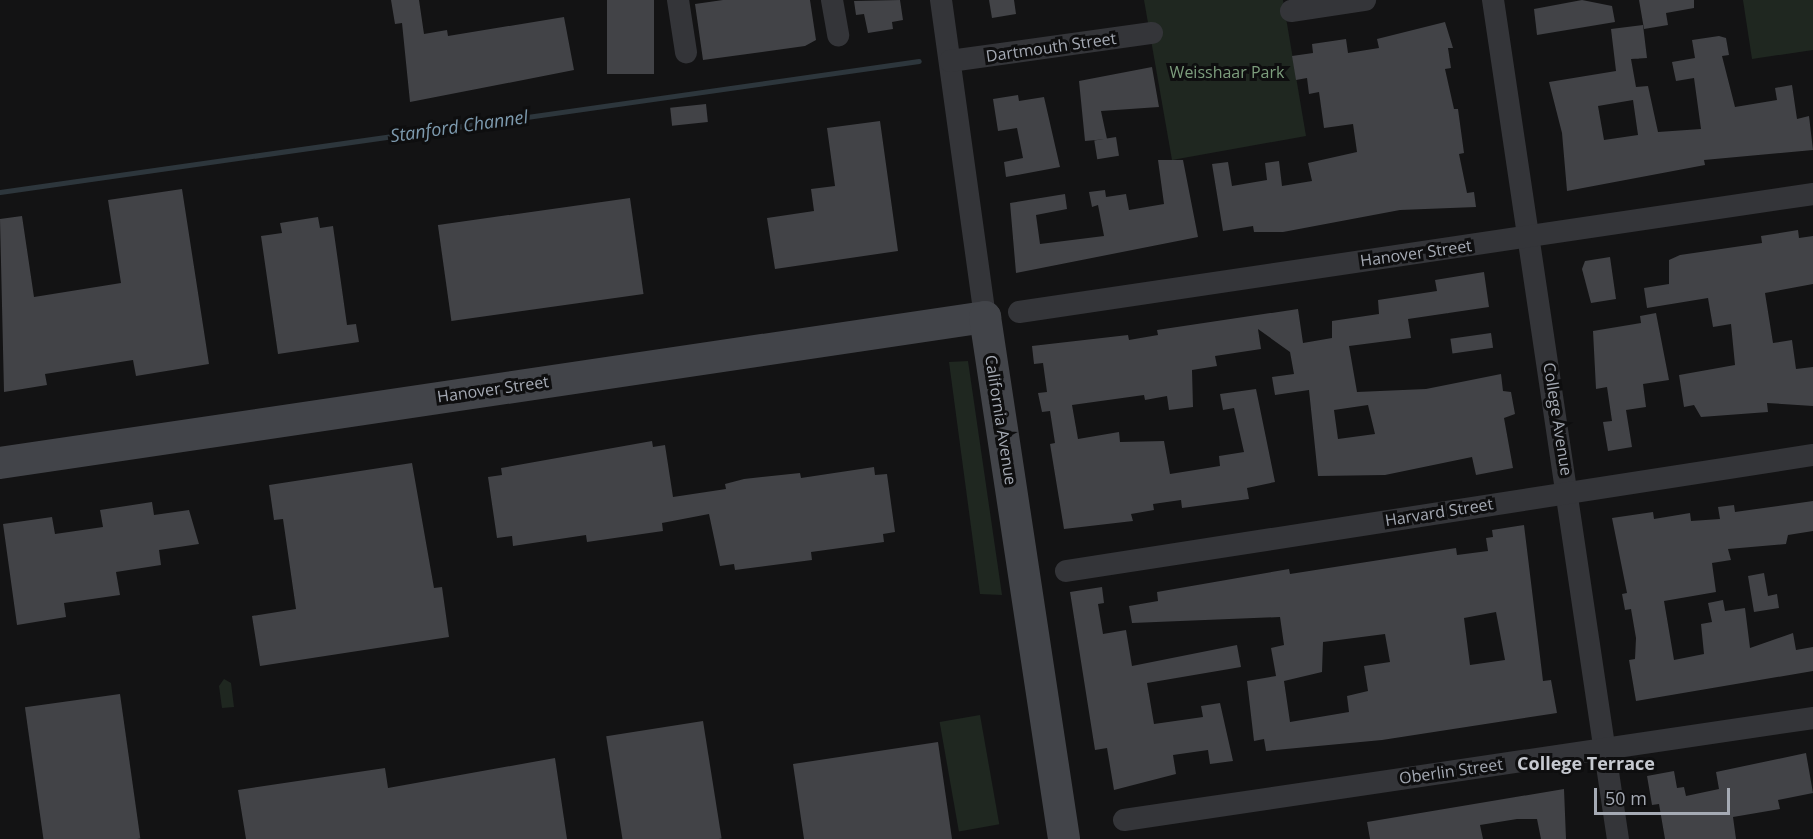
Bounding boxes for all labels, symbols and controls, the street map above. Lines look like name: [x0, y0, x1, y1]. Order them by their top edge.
street label: Dartmouth Street: [985, 28, 1117, 66]
park label: Weisshaar Park: [1170, 62, 1284, 82]
water label: Stanford Channel: [389, 106, 529, 146]
street label: Hanover Street: [1359, 236, 1473, 270]
street label: California Avenue: [981, 354, 1021, 486]
street label: College Avenue: [1540, 361, 1576, 477]
street label: Hanover Street: [436, 372, 550, 406]
street label: Harvard Street: [1384, 494, 1494, 530]
district label: College Terrace: [1517, 752, 1655, 774]
street label: Oberlin Street: [1398, 754, 1504, 788]
scale bar: [1597, 776, 1734, 814]
text: 50 m: [1605, 786, 1647, 810]

